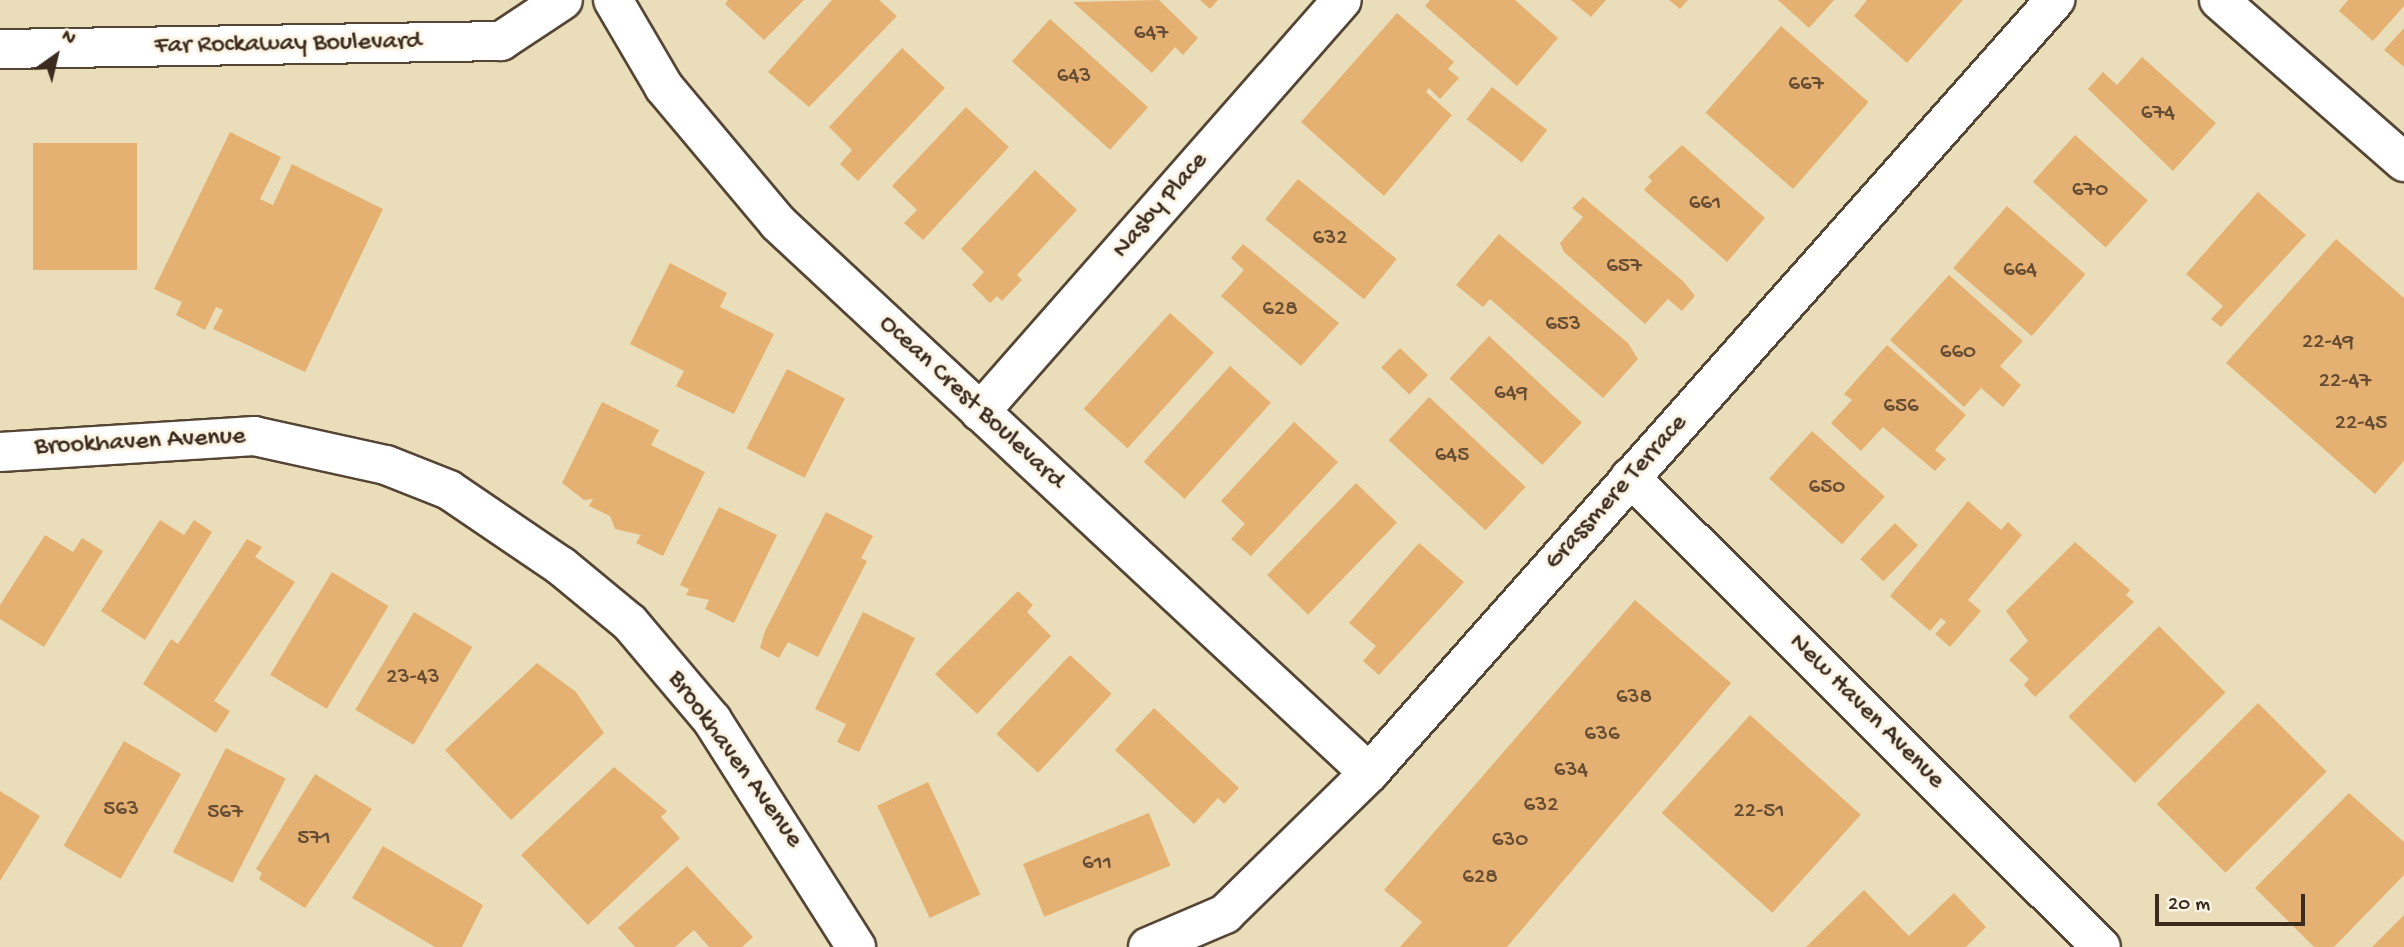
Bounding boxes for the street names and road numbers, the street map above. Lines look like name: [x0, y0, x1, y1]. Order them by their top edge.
street label: Far Rockaway Boulevard: [154, 27, 422, 63]
street label: Nasby Place: [1106, 147, 1216, 265]
street label: Ocean Crest Boulevard: [872, 309, 1070, 497]
street label: Grassmere Terrace: [1539, 409, 1695, 577]
street label: Brookhaven Avenue: [34, 422, 246, 464]
street label: New Haven Avenue: [1782, 628, 1950, 796]
street label: Brookhaven Avenue: [659, 665, 809, 855]

